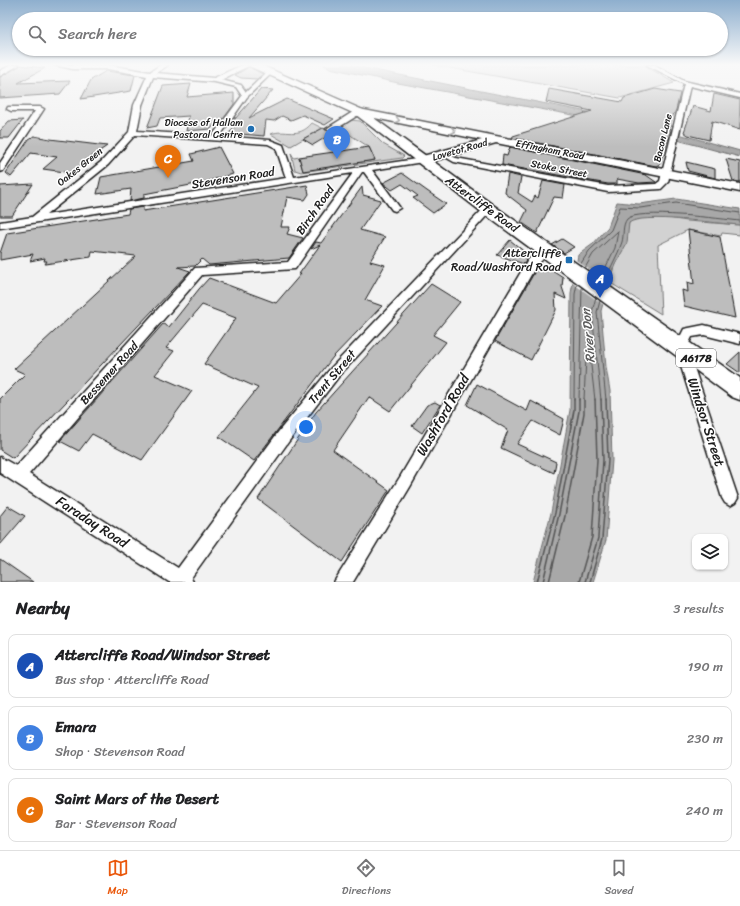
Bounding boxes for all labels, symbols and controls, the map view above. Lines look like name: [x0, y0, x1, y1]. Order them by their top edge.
search box: [12, 12, 728, 56]
text: Search here: [58, 21, 137, 47]
icon: search: [26, 23, 48, 45]
street label: Bacon Lane: [648, 112, 678, 164]
place label: Diocese of Hallam Pastoral Centre: [165, 114, 243, 144]
one-way arrow: [394, 115, 400, 123]
marker: Diocese of Hallam Pastoral Centre: [246, 124, 256, 134]
pin: B: [324, 126, 350, 159]
one-way arrow: [450, 126, 456, 134]
street label: Lovetot Road: [430, 133, 491, 166]
street label: Effingham Road: [514, 135, 587, 166]
street label: Oakes Green: [53, 142, 107, 191]
pin: C: [155, 145, 181, 178]
street label: Stoke Street: [529, 155, 590, 183]
street label: Stevenson Road: [190, 160, 277, 195]
street label: Attercliffe Road: [440, 169, 525, 239]
street label: Birch Road: [290, 179, 341, 240]
place label: Attercliffe Road/Washford Road: [451, 242, 562, 278]
marker: Attercliffe Road/Washford Road: [564, 255, 574, 265]
pin: A: [587, 265, 613, 298]
water label: River Don: [574, 306, 602, 364]
street label: Bessemer Road: [74, 336, 144, 410]
street label: Trent Street: [302, 344, 362, 409]
road number: A6178: [676, 349, 716, 367]
street label: Washford Road: [409, 368, 477, 461]
street label: Windsor Street: [680, 374, 732, 470]
your location: [296, 417, 316, 437]
street label: Faraday Road: [51, 489, 135, 556]
map controls: [692, 534, 728, 570]
button: layers: [692, 534, 728, 570]
text: Nearby: [16, 593, 70, 623]
text: 3 results: [673, 597, 724, 620]
text: Attercliffe Road/Windsor Street: [55, 642, 270, 668]
text: A: [26, 655, 34, 678]
text: 190 m: [688, 655, 723, 678]
text: Bus stop · Attercliffe Road: [55, 668, 209, 691]
text: Emara: [55, 714, 96, 740]
text: B: [26, 727, 34, 750]
text: 230 m: [687, 727, 723, 750]
text: Shop · Stevenson Road: [55, 740, 185, 763]
text: Saint Mars of the Desert: [55, 786, 219, 812]
text: C: [26, 799, 34, 822]
text: 240 m: [686, 799, 723, 822]
text: Bar · Stevenson Road: [55, 812, 176, 835]
tab: Map: [107, 857, 129, 900]
tab: Directions: [342, 857, 391, 900]
tab: Saved: [604, 857, 633, 900]

